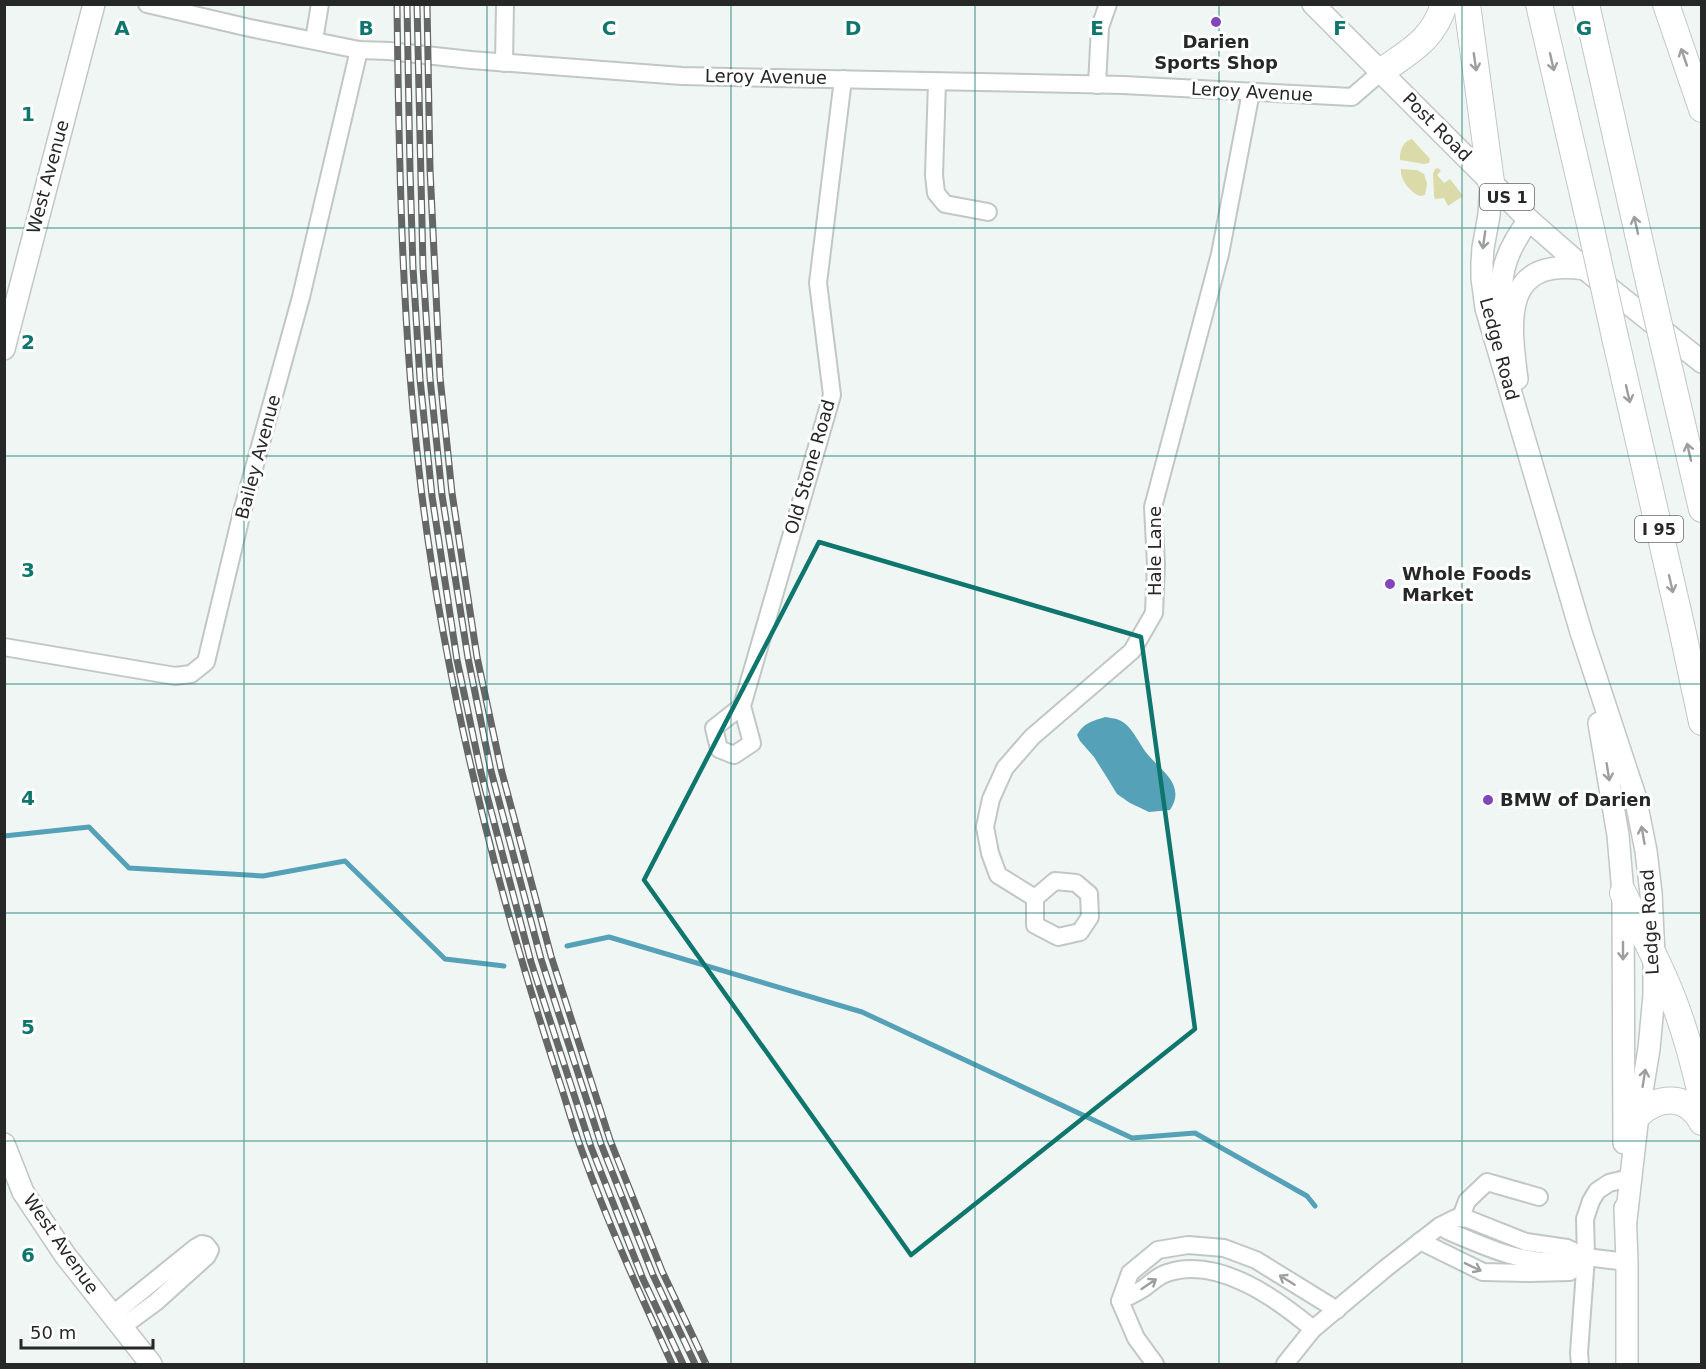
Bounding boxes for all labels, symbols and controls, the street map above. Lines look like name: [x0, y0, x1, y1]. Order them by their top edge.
marker: Darien Sports Shop: [1209, 15, 1223, 29]
text: A: [114, 16, 130, 40]
text: B: [358, 16, 374, 40]
text: C: [602, 16, 616, 40]
text: D: [845, 16, 861, 40]
text: E: [1090, 16, 1104, 40]
text: F: [1333, 16, 1347, 40]
text: G: [1576, 16, 1592, 40]
place label: Darien Sports Shop: [1154, 31, 1278, 73]
one-way arrow: [1677, 48, 1688, 67]
one-way arrow: [1547, 51, 1558, 71]
one-way arrow: [1470, 52, 1481, 72]
street label: Leroy Avenue: [705, 65, 827, 88]
street label: Leroy Avenue: [1191, 78, 1314, 105]
street label: Post Road: [1399, 88, 1476, 165]
text: 1: [21, 102, 35, 126]
street label: West Avenue: [22, 118, 73, 236]
road number: US 1: [1480, 184, 1534, 210]
one-way arrow: [1630, 216, 1642, 235]
one-way arrow: [1479, 230, 1490, 250]
street label: Ledge Road: [1476, 295, 1523, 403]
text: 2: [21, 330, 35, 354]
one-way arrow: [1623, 383, 1634, 403]
street label: Bailey Avenue: [231, 392, 284, 521]
street label: Old Stone Road: [780, 397, 839, 537]
one-way arrow: [1682, 443, 1694, 462]
street label: Hale Lane: [1144, 506, 1165, 596]
road number: I 95: [1635, 516, 1683, 542]
text: 3: [21, 558, 35, 582]
place label: Whole Foods Market: [1402, 563, 1532, 605]
one-way arrow: [1666, 574, 1678, 593]
marker: Whole Foods Market: [1383, 577, 1397, 591]
one-way arrow: [1603, 761, 1614, 781]
text: 4: [21, 786, 35, 810]
place label: BMW of Darien: [1500, 789, 1651, 810]
marker: BMW of Darien: [1481, 793, 1495, 807]
one-way arrow: [1637, 826, 1648, 845]
street label: Ledge Road: [1636, 869, 1663, 975]
one-way arrow: [1617, 941, 1629, 961]
text: 5: [21, 1015, 35, 1039]
one-way arrow: [1639, 1069, 1650, 1089]
street label: West Avenue: [19, 1190, 104, 1298]
text: 6: [21, 1243, 35, 1267]
one-way arrow: [1463, 1261, 1481, 1273]
one-way arrow: [1278, 1273, 1295, 1286]
one-way arrow: [1140, 1278, 1157, 1290]
scale bar: [21, 1312, 153, 1350]
text: 50 m: [30, 1322, 76, 1343]

